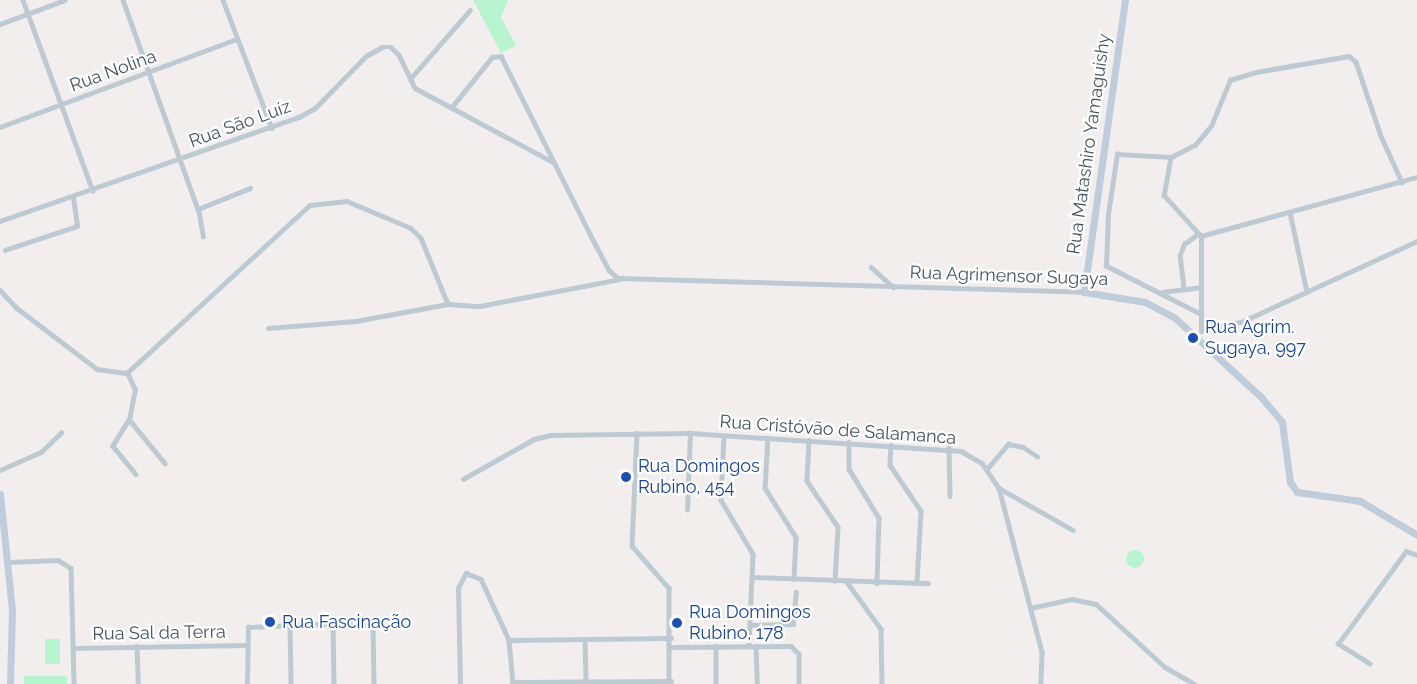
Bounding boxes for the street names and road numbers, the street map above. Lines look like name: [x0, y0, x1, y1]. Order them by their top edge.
street label: Rua Matashiro Yamaguishy: [1063, 32, 1115, 256]
street label: Rua Nolina: [67, 45, 159, 97]
street label: Rua São Luíz: [186, 96, 294, 152]
street label: Rua Agrimensor Sugaya: [909, 262, 1109, 290]
street label: Rua Cristóvão de Salamanca: [719, 411, 957, 449]
street label: Rua Sal da Terra: [92, 621, 226, 645]

